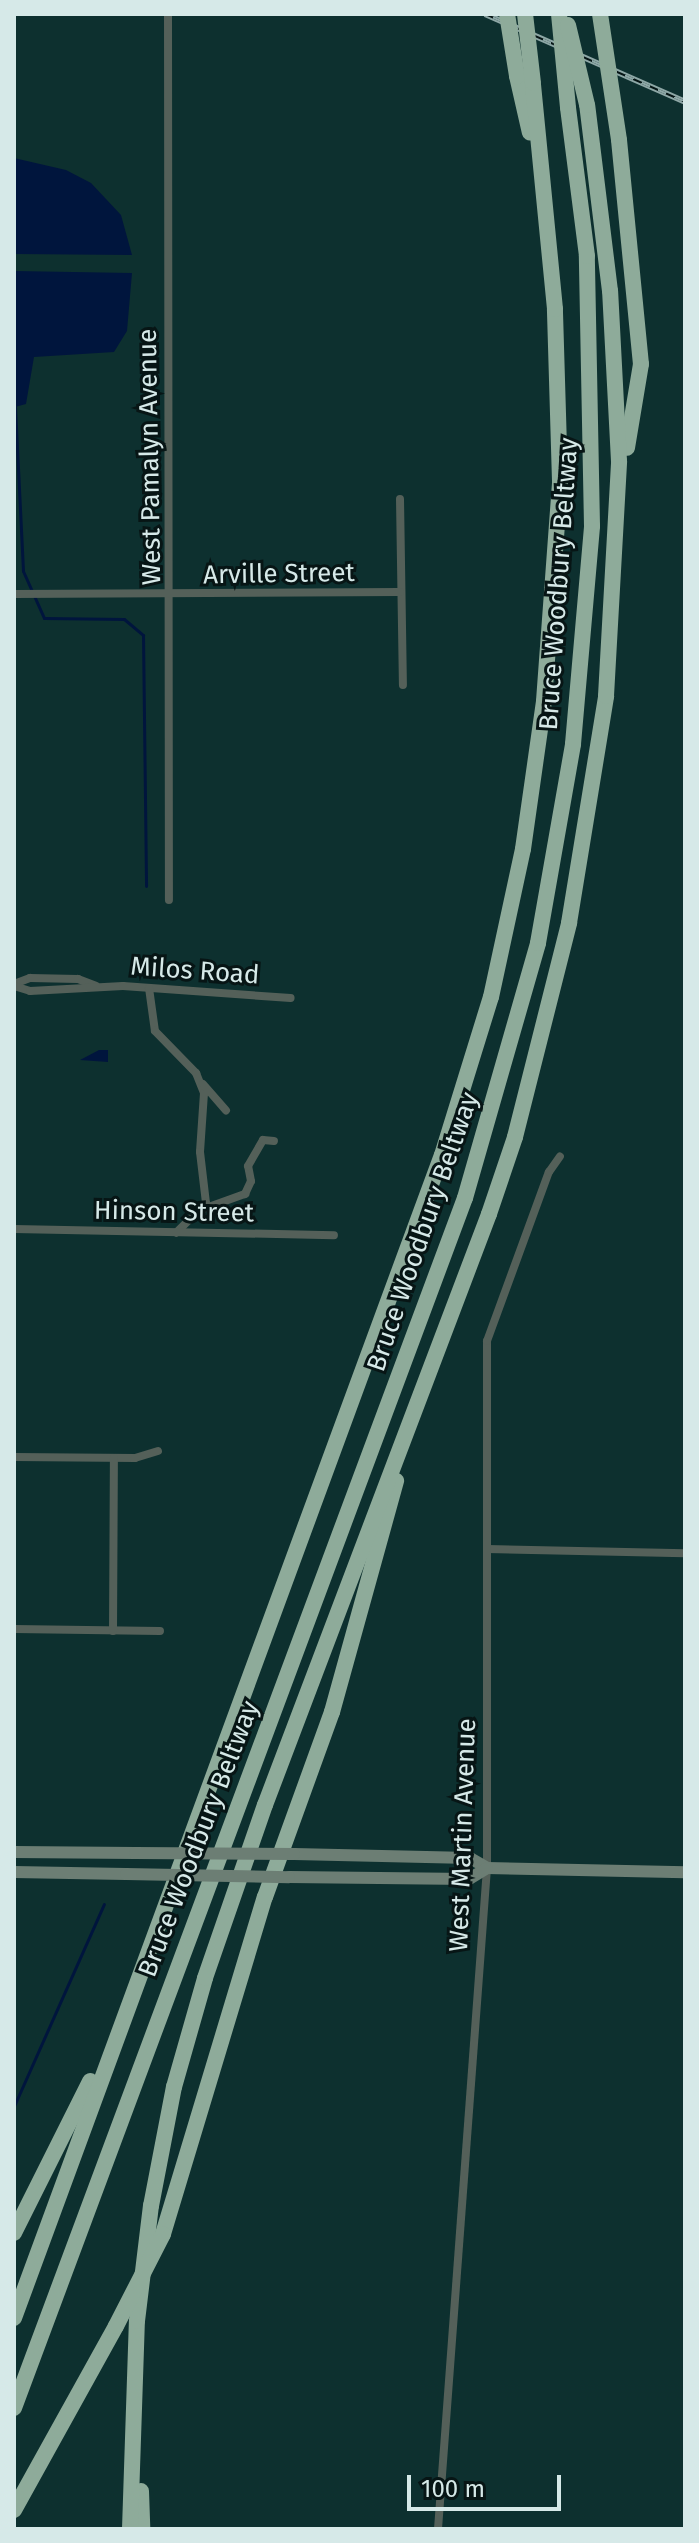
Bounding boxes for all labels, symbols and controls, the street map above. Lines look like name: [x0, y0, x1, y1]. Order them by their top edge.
street label: West Pamalyn Avenue: [132, 329, 168, 585]
street label: Bruce Woodbury Beltway: [533, 437, 585, 731]
street label: Arville Street: [203, 557, 355, 591]
street label: Milos Road: [129, 951, 261, 991]
street label: Bruce Woodbury Beltway: [361, 1088, 485, 1376]
street label: Hinson Street: [94, 1195, 254, 1229]
street label: Bruce Woodbury Beltway: [132, 1697, 266, 1981]
street label: West Martin Avenue: [443, 1718, 483, 1952]
scale bar: [411, 2459, 565, 2509]
text: 100 m: [421, 2475, 485, 2503]

